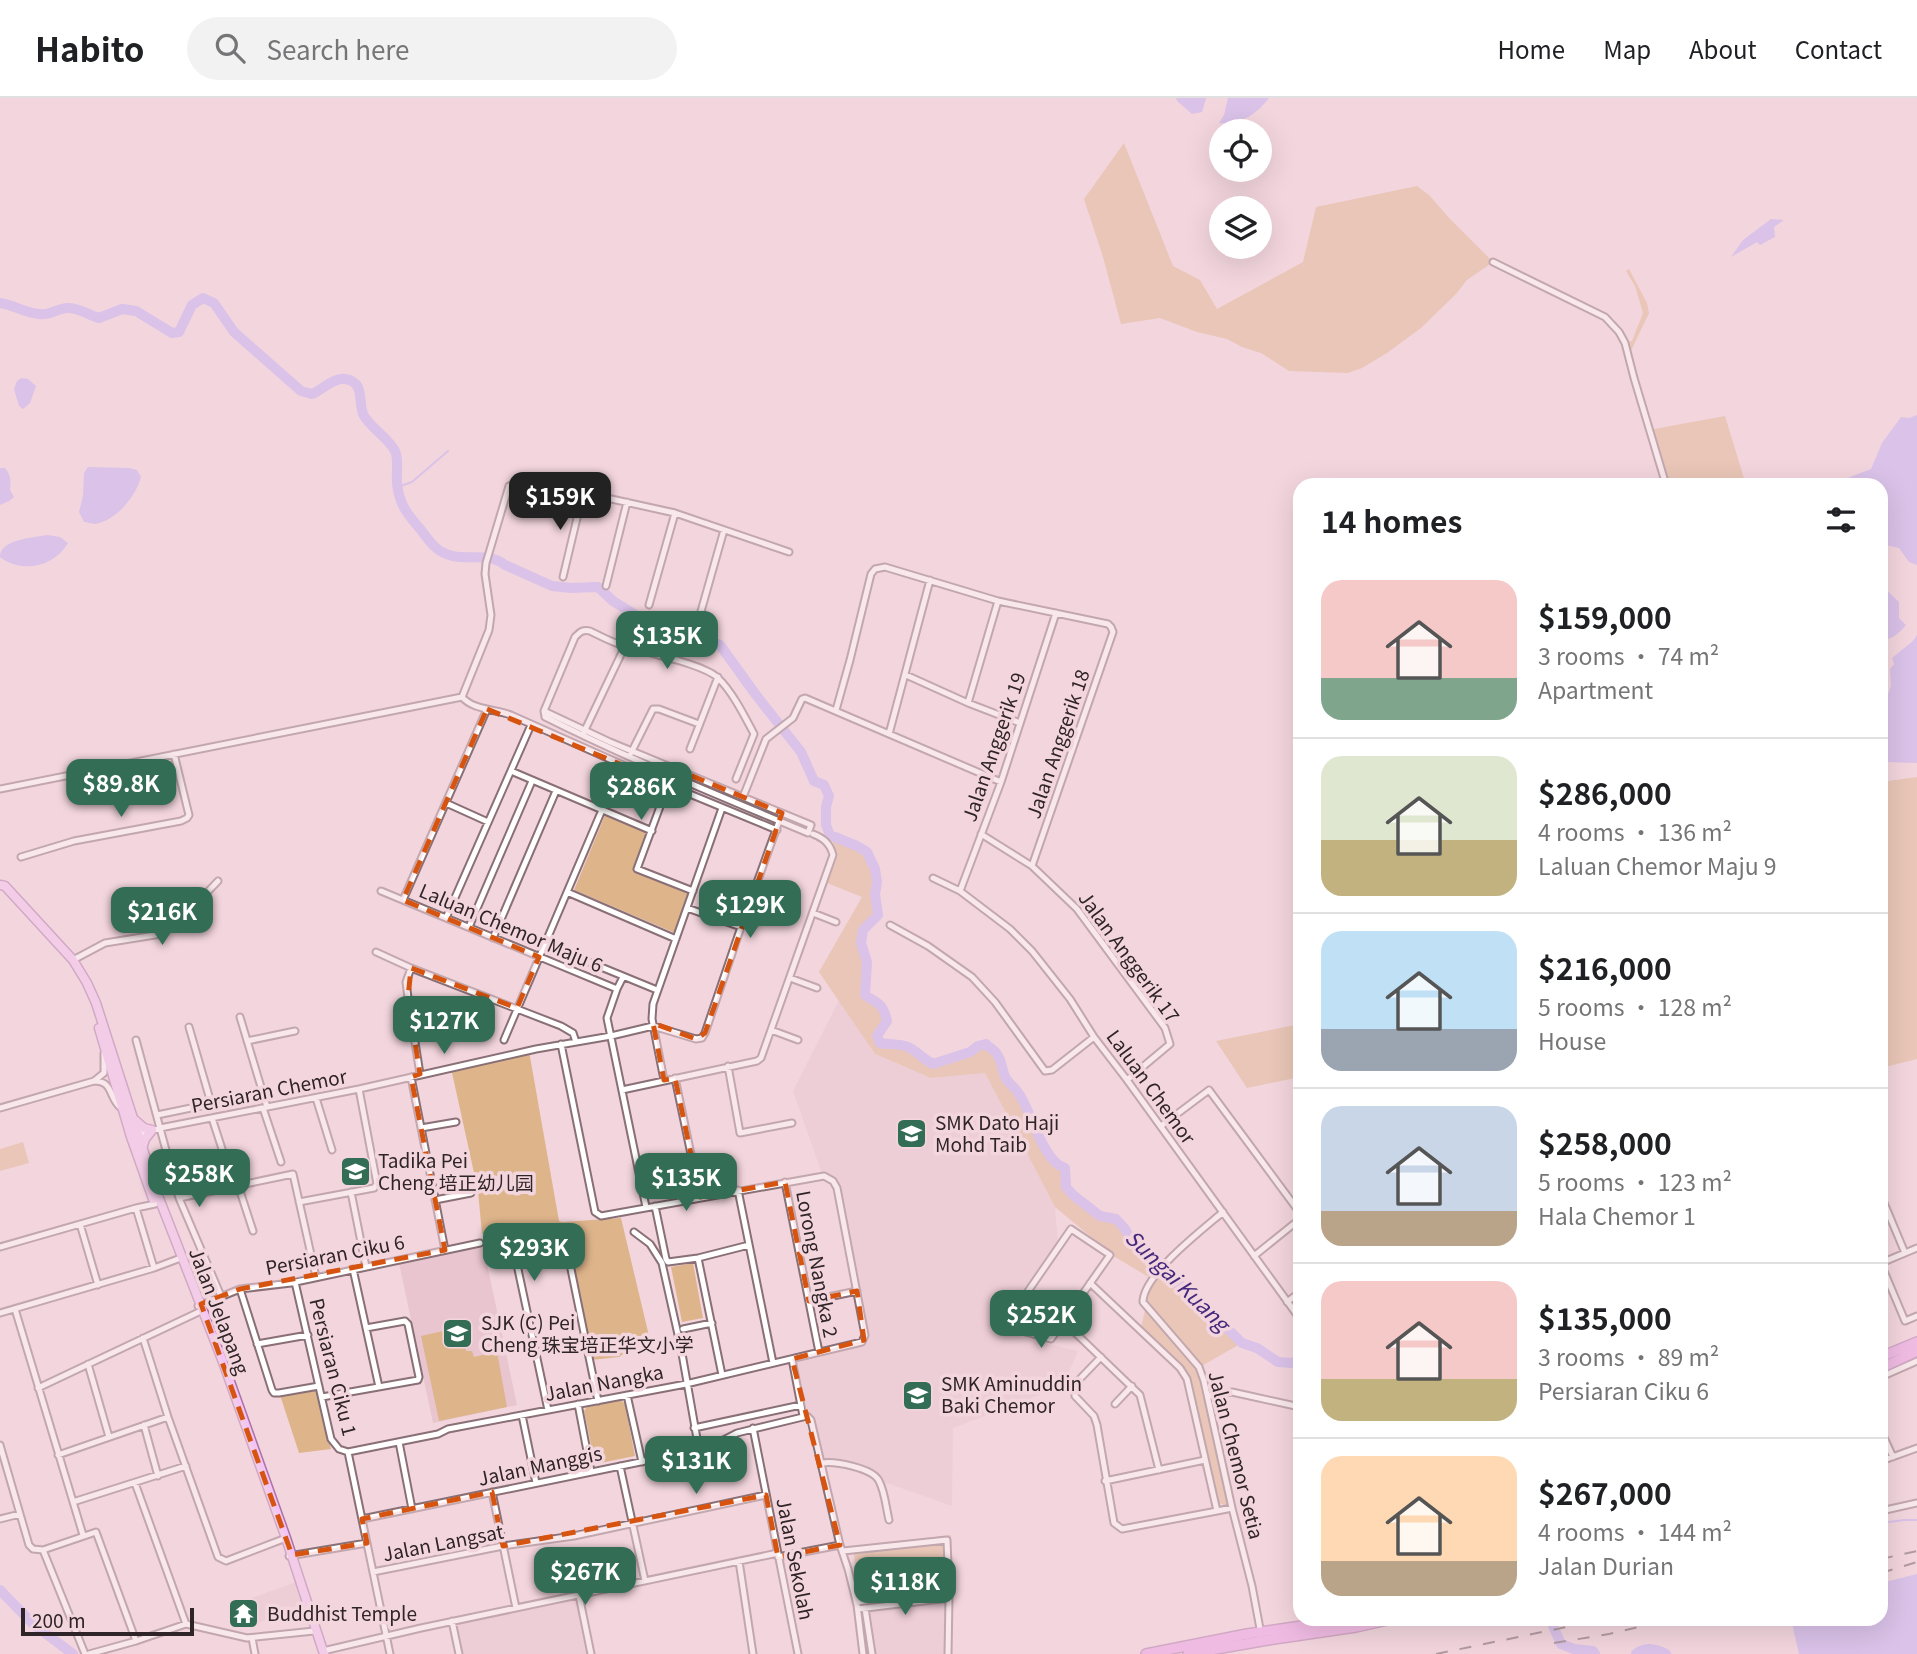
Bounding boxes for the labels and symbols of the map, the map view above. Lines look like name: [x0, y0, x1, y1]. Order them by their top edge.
pin: $159K: [511, 472, 609, 532]
pin: $135K: [618, 612, 716, 671]
street label: Jalan Anggerik 18: [1018, 665, 1095, 822]
street label: Jalan Anggerik 19: [954, 668, 1031, 825]
pin: $89.8K: [64, 760, 178, 819]
pin: $286K: [592, 762, 690, 822]
street label: Laluan Chemor Maju 6: [416, 876, 608, 978]
pin: $129K: [701, 880, 799, 940]
street label: Jalan Anggerik 17: [1073, 885, 1187, 1027]
pin: $216K: [113, 888, 211, 947]
pin: $127K: [395, 996, 493, 1056]
street label: Laluan Chemor: [1102, 1024, 1203, 1149]
street label: Persiaran Chemor: [189, 1061, 349, 1118]
place label: SMK Dato Haji Mohd Taib: [935, 1108, 1059, 1157]
school or university icon: SMK Dato Haji Mohd Taib: [895, 1117, 929, 1151]
place label: Tadika Pei Cheng 培正幼儿园: [378, 1146, 534, 1195]
pin: $258K: [150, 1150, 248, 1209]
pin: $135K: [637, 1154, 735, 1213]
school or university icon: Tadika Pei Cheng 培正幼儿园: [338, 1155, 372, 1189]
street label: Lorong Nangka 2: [791, 1188, 846, 1340]
water label: Sungai Kuang: [1120, 1222, 1239, 1339]
pin: $293K: [485, 1224, 583, 1283]
street label: Persiaran Ciku 6: [263, 1227, 407, 1280]
street label: Jalan Jelapang: [184, 1243, 257, 1378]
pin: $252K: [992, 1290, 1090, 1350]
street label: Persiaran Ciku 1: [304, 1295, 365, 1438]
place label: SJK (C) Pei Cheng 珠宝培正华文小学: [481, 1308, 694, 1357]
school or university icon: SJK (C) Pei Cheng 珠宝培正华文小学: [441, 1317, 475, 1351]
street label: Jalan Nangka: [542, 1357, 665, 1406]
street label: Jalan Chemor Setia: [1204, 1368, 1271, 1542]
place label: SMK Aminuddin Baki Chemor: [941, 1369, 1082, 1418]
school or university icon: SMK Aminuddin Baki Chemor: [901, 1378, 935, 1412]
pin: $131K: [647, 1436, 745, 1496]
street label: Jalan Manggis: [475, 1438, 604, 1491]
street label: Jalan Sekolah: [771, 1495, 822, 1622]
street label: Jalan Langsat: [380, 1517, 505, 1566]
pin: $267K: [536, 1548, 634, 1607]
pin: $118K: [856, 1558, 954, 1617]
temple icon: Buddhist Temple: [227, 1597, 261, 1631]
place label: Buddhist Temple: [267, 1599, 417, 1626]
scale bar: [21, 1605, 194, 1637]

